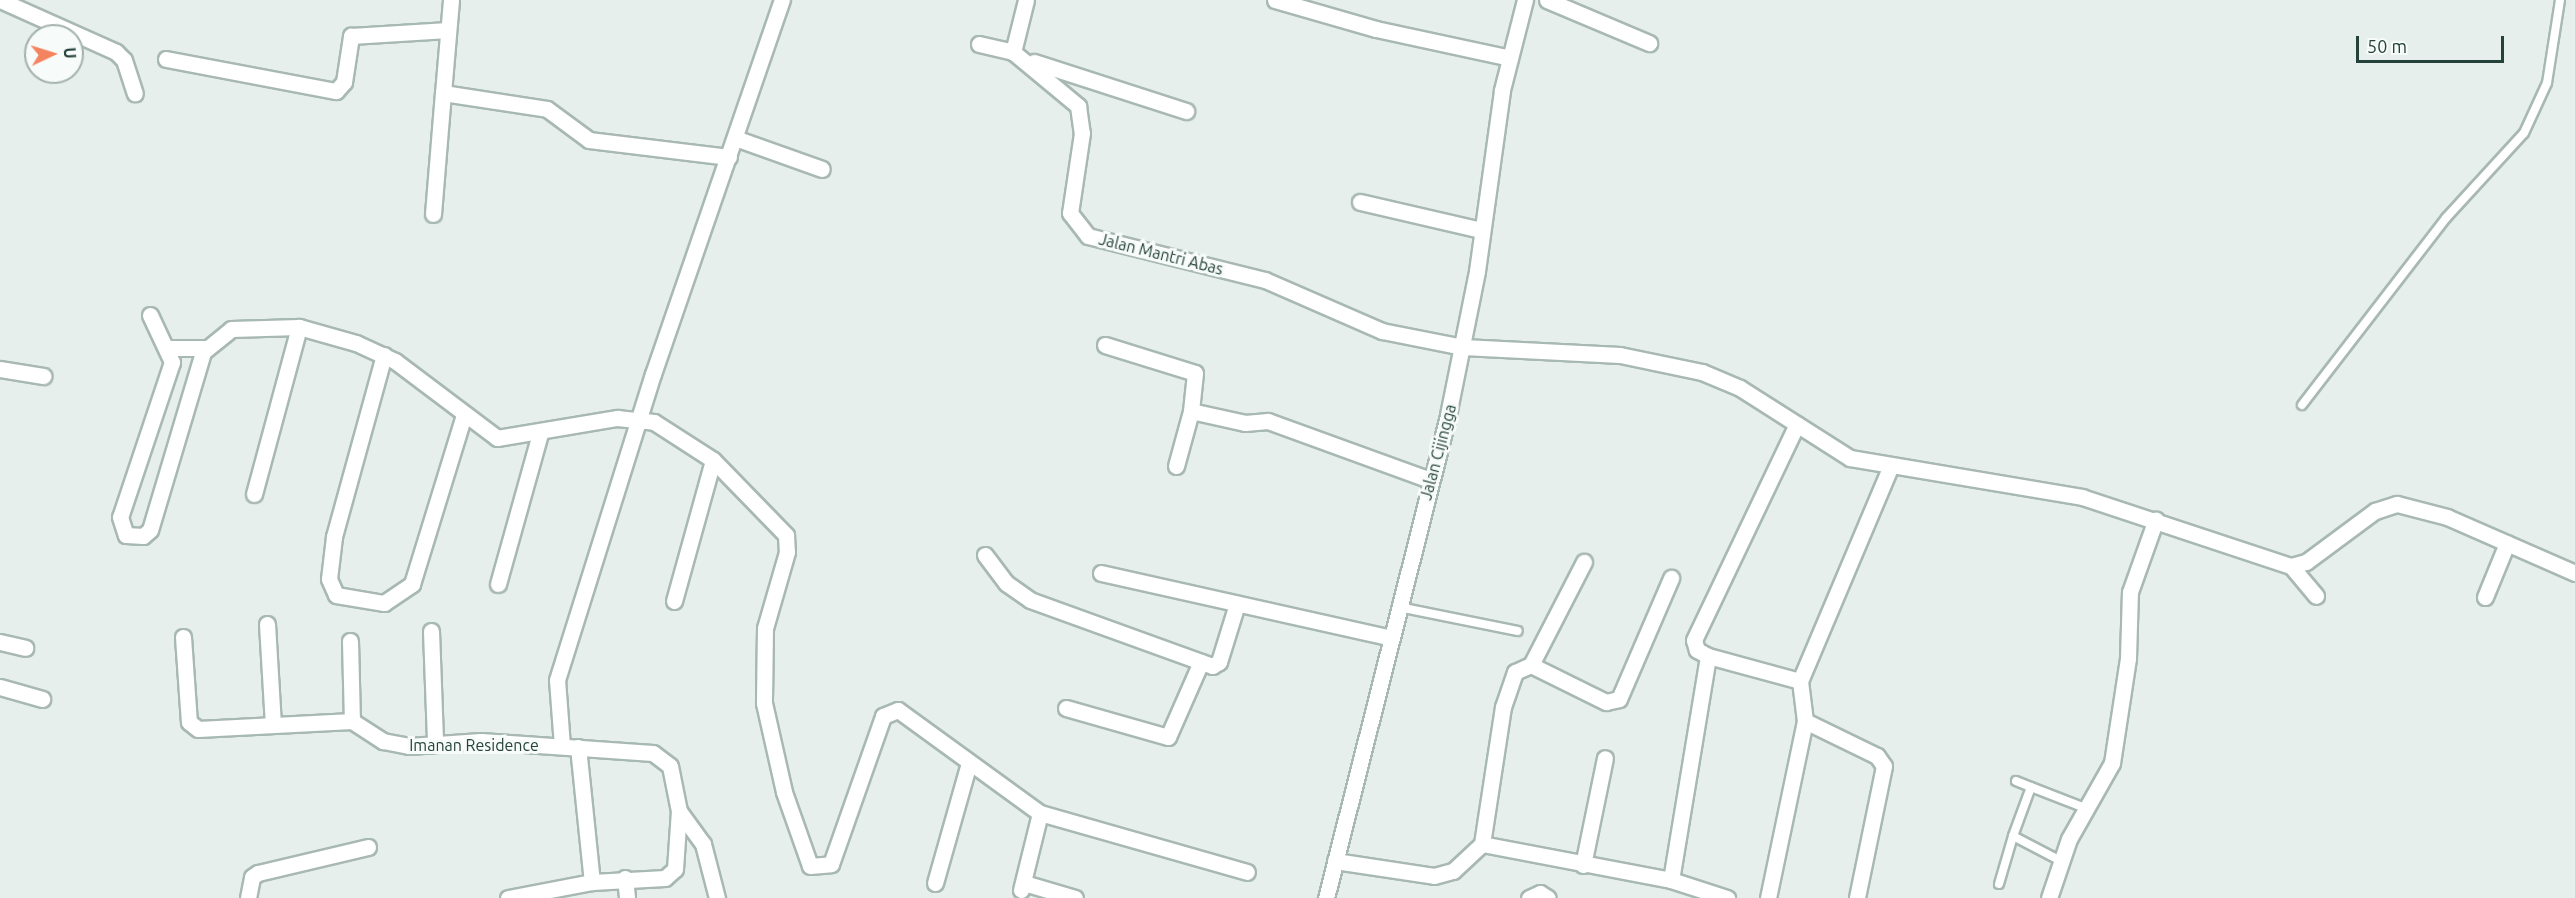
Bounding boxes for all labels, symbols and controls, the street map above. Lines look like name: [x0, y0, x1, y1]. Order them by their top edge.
north arrow: [24, 24, 84, 84]
scale bar: [2359, 24, 2508, 62]
text: 50 m: [2367, 36, 2407, 56]
text: U: [61, 47, 79, 59]
street label: Jalan Mantri Abas: [1097, 229, 1225, 279]
street label: Jalan Cijingga: [1416, 402, 1460, 502]
street label: Imanan Residence: [409, 735, 539, 755]

